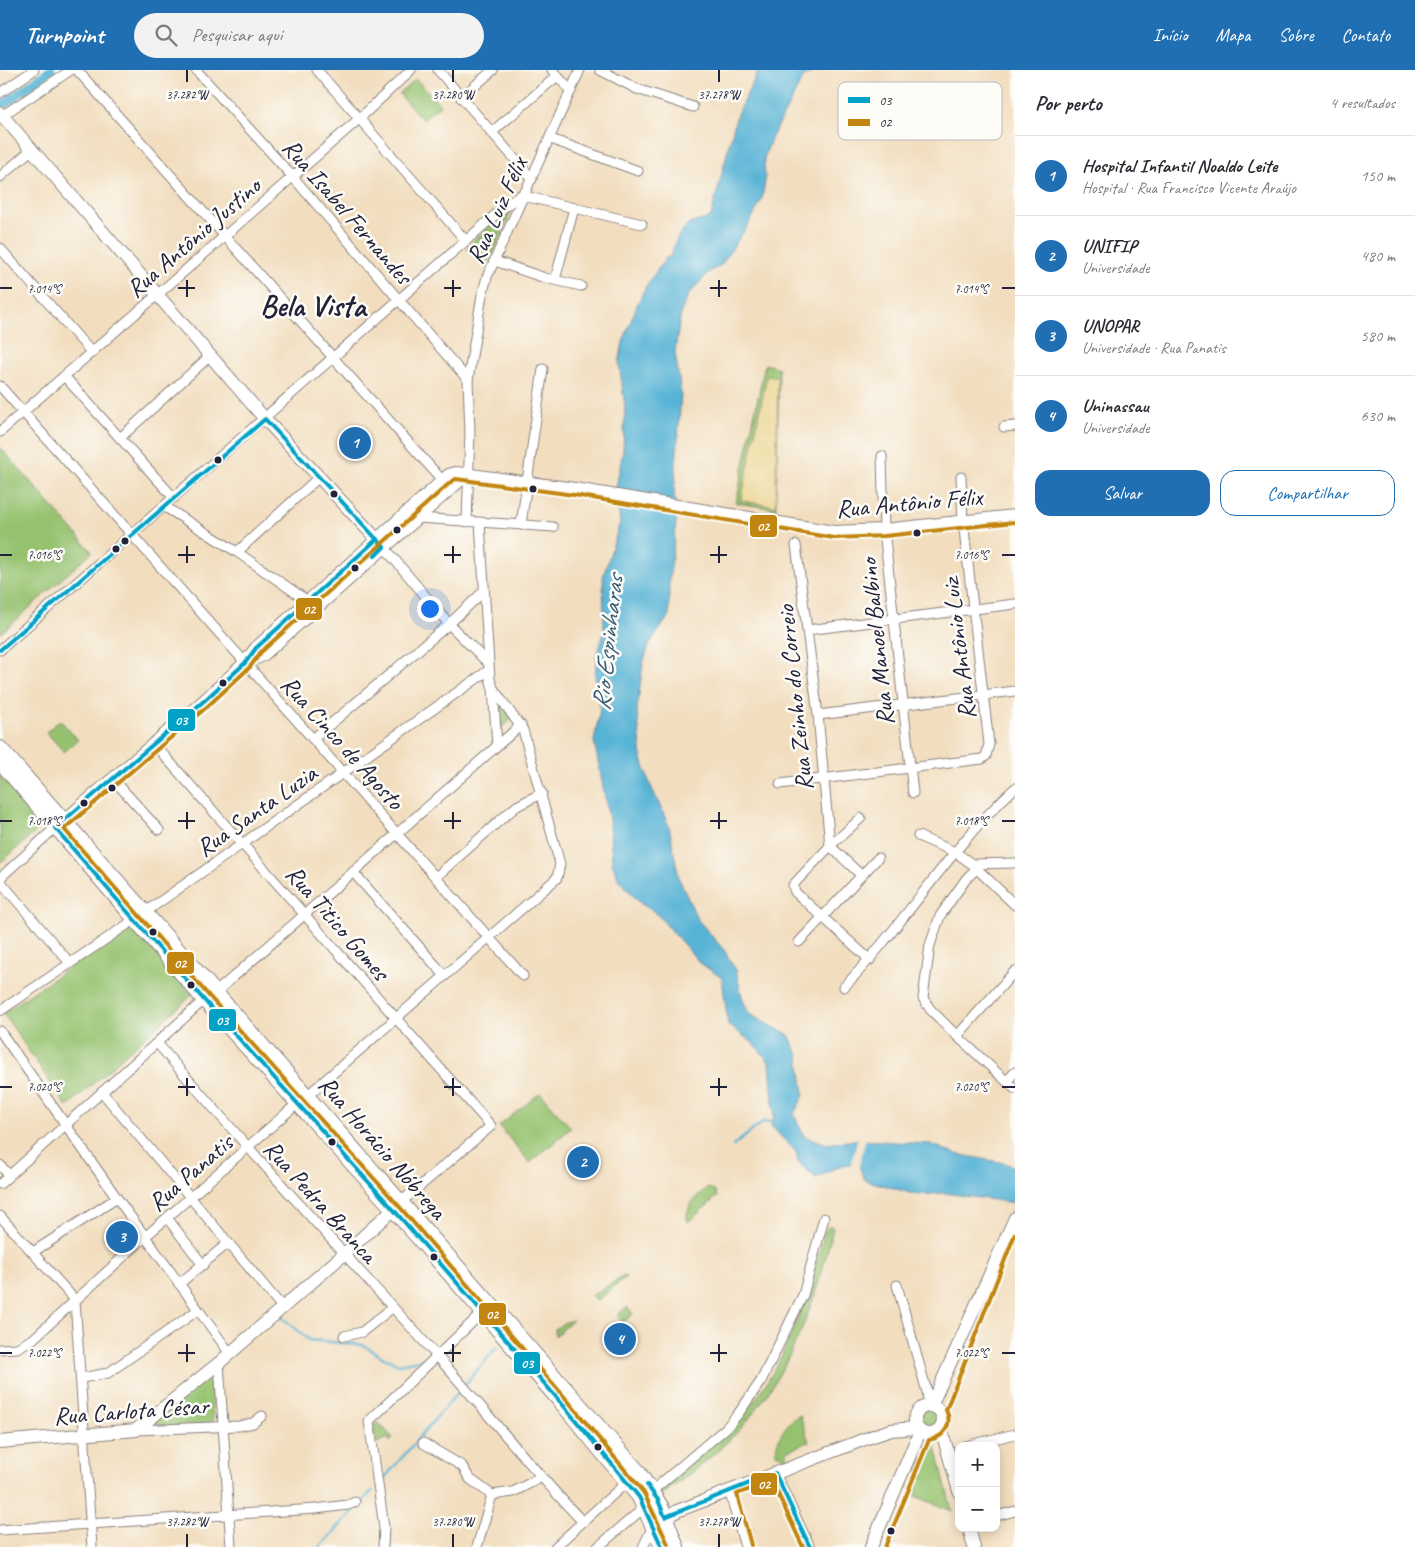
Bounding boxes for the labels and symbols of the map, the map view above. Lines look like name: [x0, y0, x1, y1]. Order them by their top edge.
legend: [838, 82, 1002, 140]
text: 37.282°W: [166, 87, 210, 103]
text: 37.280°W: [432, 87, 476, 103]
text: 37.278°W: [698, 87, 742, 103]
text: 03: [879, 92, 893, 109]
text: 02: [879, 114, 893, 131]
street label: Rua Isabel Fernandes: [275, 132, 421, 293]
street label: Rua Luiz Félix: [459, 150, 536, 269]
street label: Rua Antônio Justino: [120, 169, 270, 305]
text: 7.014°S: [27, 281, 63, 297]
text: 7.014°S: [954, 281, 990, 297]
district label: Bela Vista: [260, 287, 368, 325]
pin: 1: [339, 424, 371, 462]
unlabelled marker: [213, 455, 223, 465]
street label: Rua Antônio Félix: [835, 480, 986, 525]
unlabelled marker: [528, 484, 538, 494]
unlabelled marker: [329, 489, 339, 499]
line badge: 02: [749, 514, 778, 538]
text: 02: [757, 518, 771, 535]
unlabelled marker: [392, 525, 402, 535]
unlabelled marker: [912, 528, 922, 538]
unlabelled marker: [120, 536, 130, 546]
unlabelled marker: [111, 544, 121, 554]
text: 7.016°S: [27, 547, 63, 563]
text: 7.016°S: [954, 547, 990, 563]
street label: Rua Manoel Balbino: [852, 554, 902, 727]
unlabelled marker: [350, 563, 360, 573]
water label: Rio Espinharas: [584, 570, 631, 712]
street label: Rua Antônio Luiz: [934, 573, 984, 721]
your location: [417, 596, 443, 622]
line badge: 02: [295, 597, 323, 621]
text: 02: [303, 601, 317, 618]
street label: Rua Zeinho do Correio: [769, 602, 821, 792]
street label: Rua Cinco de Agosto: [274, 669, 412, 817]
unlabelled marker: [218, 678, 228, 688]
line badge: 03: [167, 708, 196, 732]
text: 03: [175, 712, 189, 729]
street label: Rua Santa Luzia: [190, 756, 325, 864]
unlabelled marker: [107, 783, 117, 793]
unlabelled marker: [79, 798, 89, 808]
text: 7.018°S: [27, 813, 63, 829]
text: 7.018°S: [954, 813, 990, 829]
street label: Rua Titico Gomes: [278, 858, 398, 989]
unlabelled marker: [148, 927, 158, 937]
line badge: 02: [166, 951, 195, 975]
text: 02: [174, 955, 188, 972]
unlabelled marker: [186, 980, 196, 990]
line badge: 03: [208, 1008, 237, 1032]
text: 03: [216, 1012, 230, 1029]
street label: Rua Horácio Nóbrega: [311, 1069, 455, 1228]
text: 7.020°S: [27, 1079, 63, 1095]
text: 7.020°S: [954, 1079, 990, 1095]
street label: Rua Panatis: [141, 1125, 242, 1218]
street label: Rua Pedra Branca: [256, 1133, 386, 1272]
unlabelled marker: [327, 1137, 337, 1147]
pin: 2: [567, 1143, 599, 1181]
pin: 3: [106, 1218, 138, 1256]
unlabelled marker: [429, 1252, 439, 1262]
line badge: 02: [478, 1302, 507, 1326]
text: 02: [486, 1306, 500, 1323]
pin: 4: [604, 1320, 636, 1358]
text: 7.022°S: [27, 1345, 63, 1361]
text: 7.022°S: [954, 1345, 990, 1361]
line badge: 03: [513, 1351, 541, 1375]
text: 03: [521, 1355, 535, 1372]
street label: Rua Carlota César: [53, 1389, 212, 1432]
unlabelled marker: [593, 1442, 603, 1452]
line badge: 02: [750, 1472, 778, 1496]
text: 02: [758, 1476, 772, 1493]
text: 37.282°W: [166, 1514, 210, 1530]
text: 37.280°W: [432, 1514, 476, 1530]
text: 37.278°W: [698, 1514, 742, 1530]
unlabelled marker: [886, 1526, 896, 1536]

